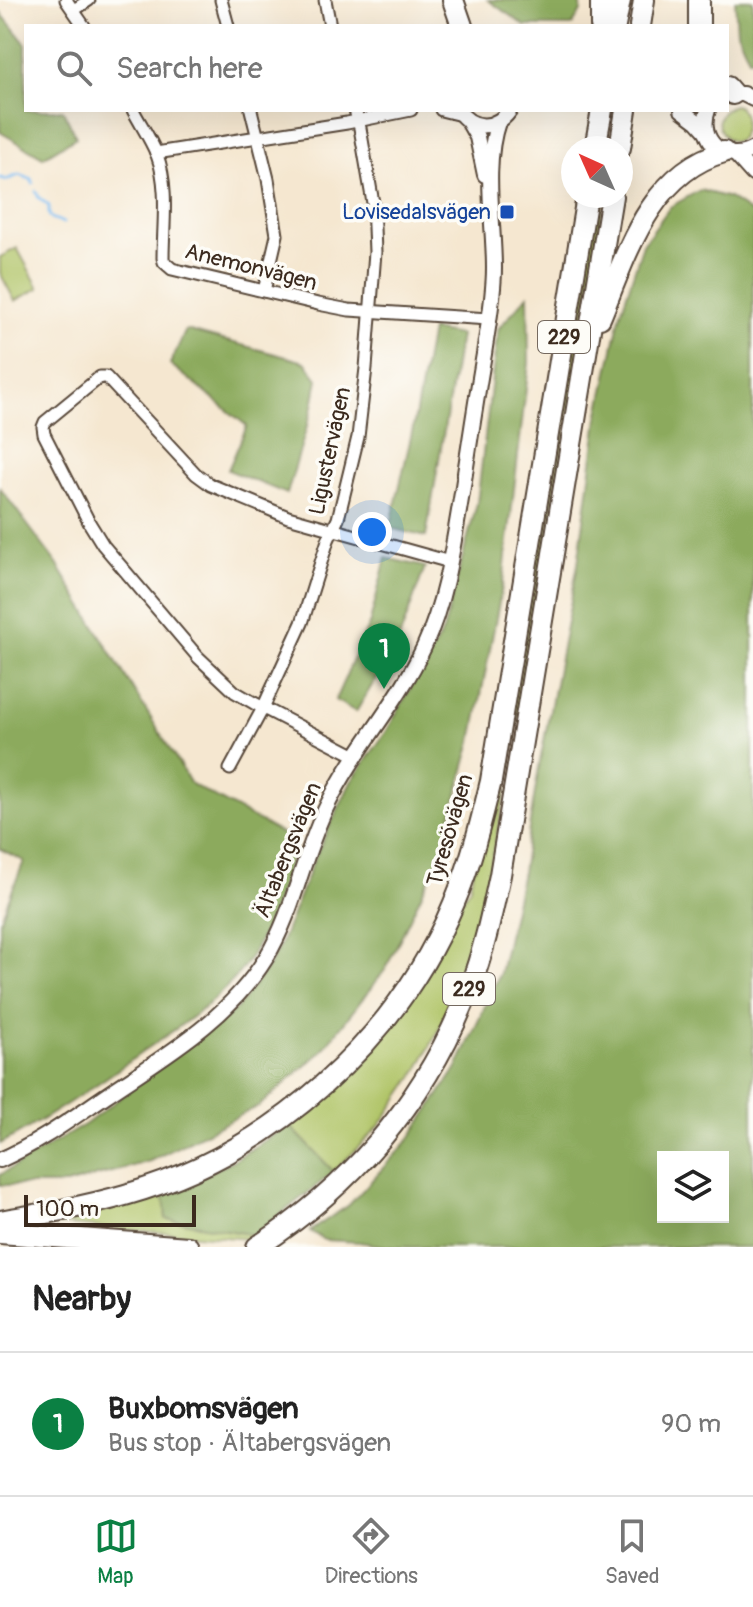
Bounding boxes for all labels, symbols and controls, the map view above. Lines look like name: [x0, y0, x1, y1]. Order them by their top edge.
search box: [24, 24, 729, 112]
icon: search: [52, 46, 96, 90]
text: Search here: [116, 50, 263, 87]
north arrow: [561, 136, 633, 208]
place label: Lovisedalsvägen: [342, 198, 491, 226]
marker: Lovisedalsvägen: [498, 203, 516, 221]
street label: Anemonvägen: [182, 237, 320, 297]
road number: 229: [538, 321, 590, 353]
street label: Ligustervägen: [303, 384, 357, 518]
your location: [352, 512, 392, 552]
pin: 1: [358, 623, 410, 689]
street label: Tyresövägen: [421, 771, 479, 889]
street label: Ältabergsvägen: [248, 778, 328, 922]
road number: 229: [443, 973, 495, 1005]
map controls: [657, 1151, 729, 1223]
button: layers: [657, 1151, 729, 1223]
scale bar: [24, 1191, 196, 1227]
text: 100 m: [36, 1195, 99, 1223]
text: Nearby: [32, 1278, 131, 1321]
text: Buxbomsvägen: [108, 1390, 299, 1427]
text: 1: [53, 1408, 63, 1440]
text: 90 m: [661, 1408, 721, 1440]
text: Bus stop · Ältabergsvägen: [108, 1427, 391, 1459]
tab: Map: [94, 1514, 138, 1590]
tab: Directions: [325, 1514, 418, 1590]
tab: Saved: [605, 1514, 659, 1590]

